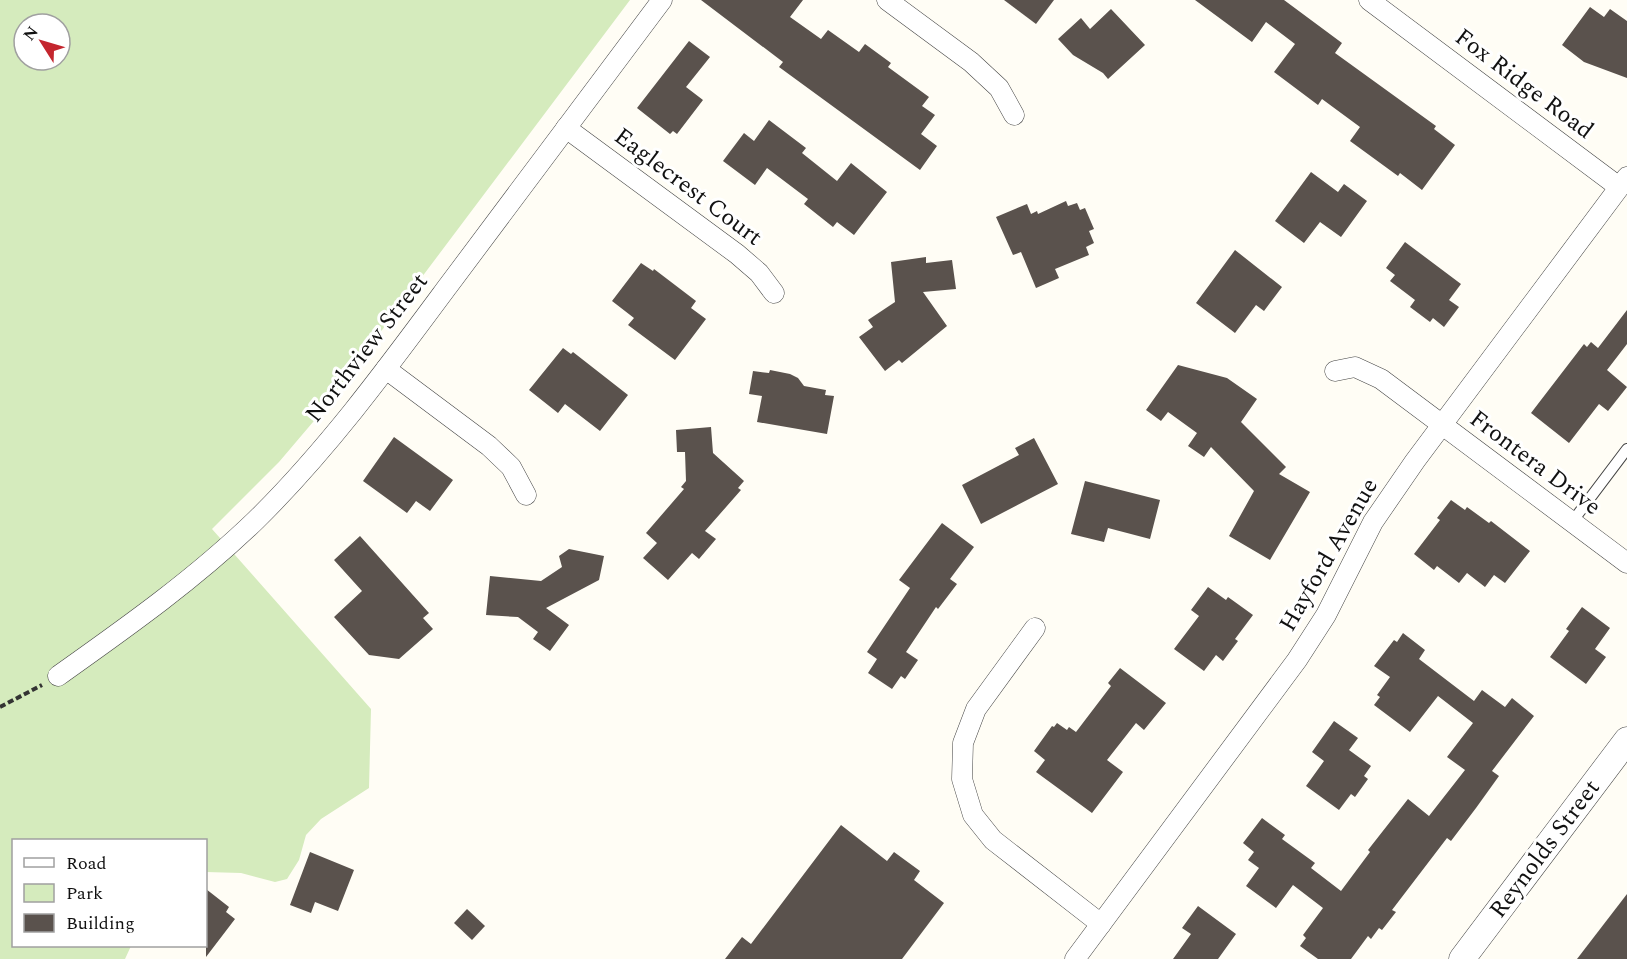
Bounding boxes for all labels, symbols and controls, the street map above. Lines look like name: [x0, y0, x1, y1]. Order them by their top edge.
north arrow: [12, 12, 72, 72]
street label: Fox Ridge Road: [1447, 20, 1601, 148]
text: N: [17, 21, 44, 46]
street label: Eaglecrest Court: [606, 119, 770, 255]
street label: Northview Street: [297, 265, 437, 431]
street label: Frontera Drive: [1462, 401, 1608, 525]
street label: Hayford Avenue: [1270, 472, 1388, 638]
street label: Reynolds Street: [1481, 772, 1609, 926]
legend: [12, 839, 207, 947]
text: Road: [66, 850, 107, 877]
text: Park: [66, 880, 103, 907]
text: Building: [66, 910, 135, 937]

